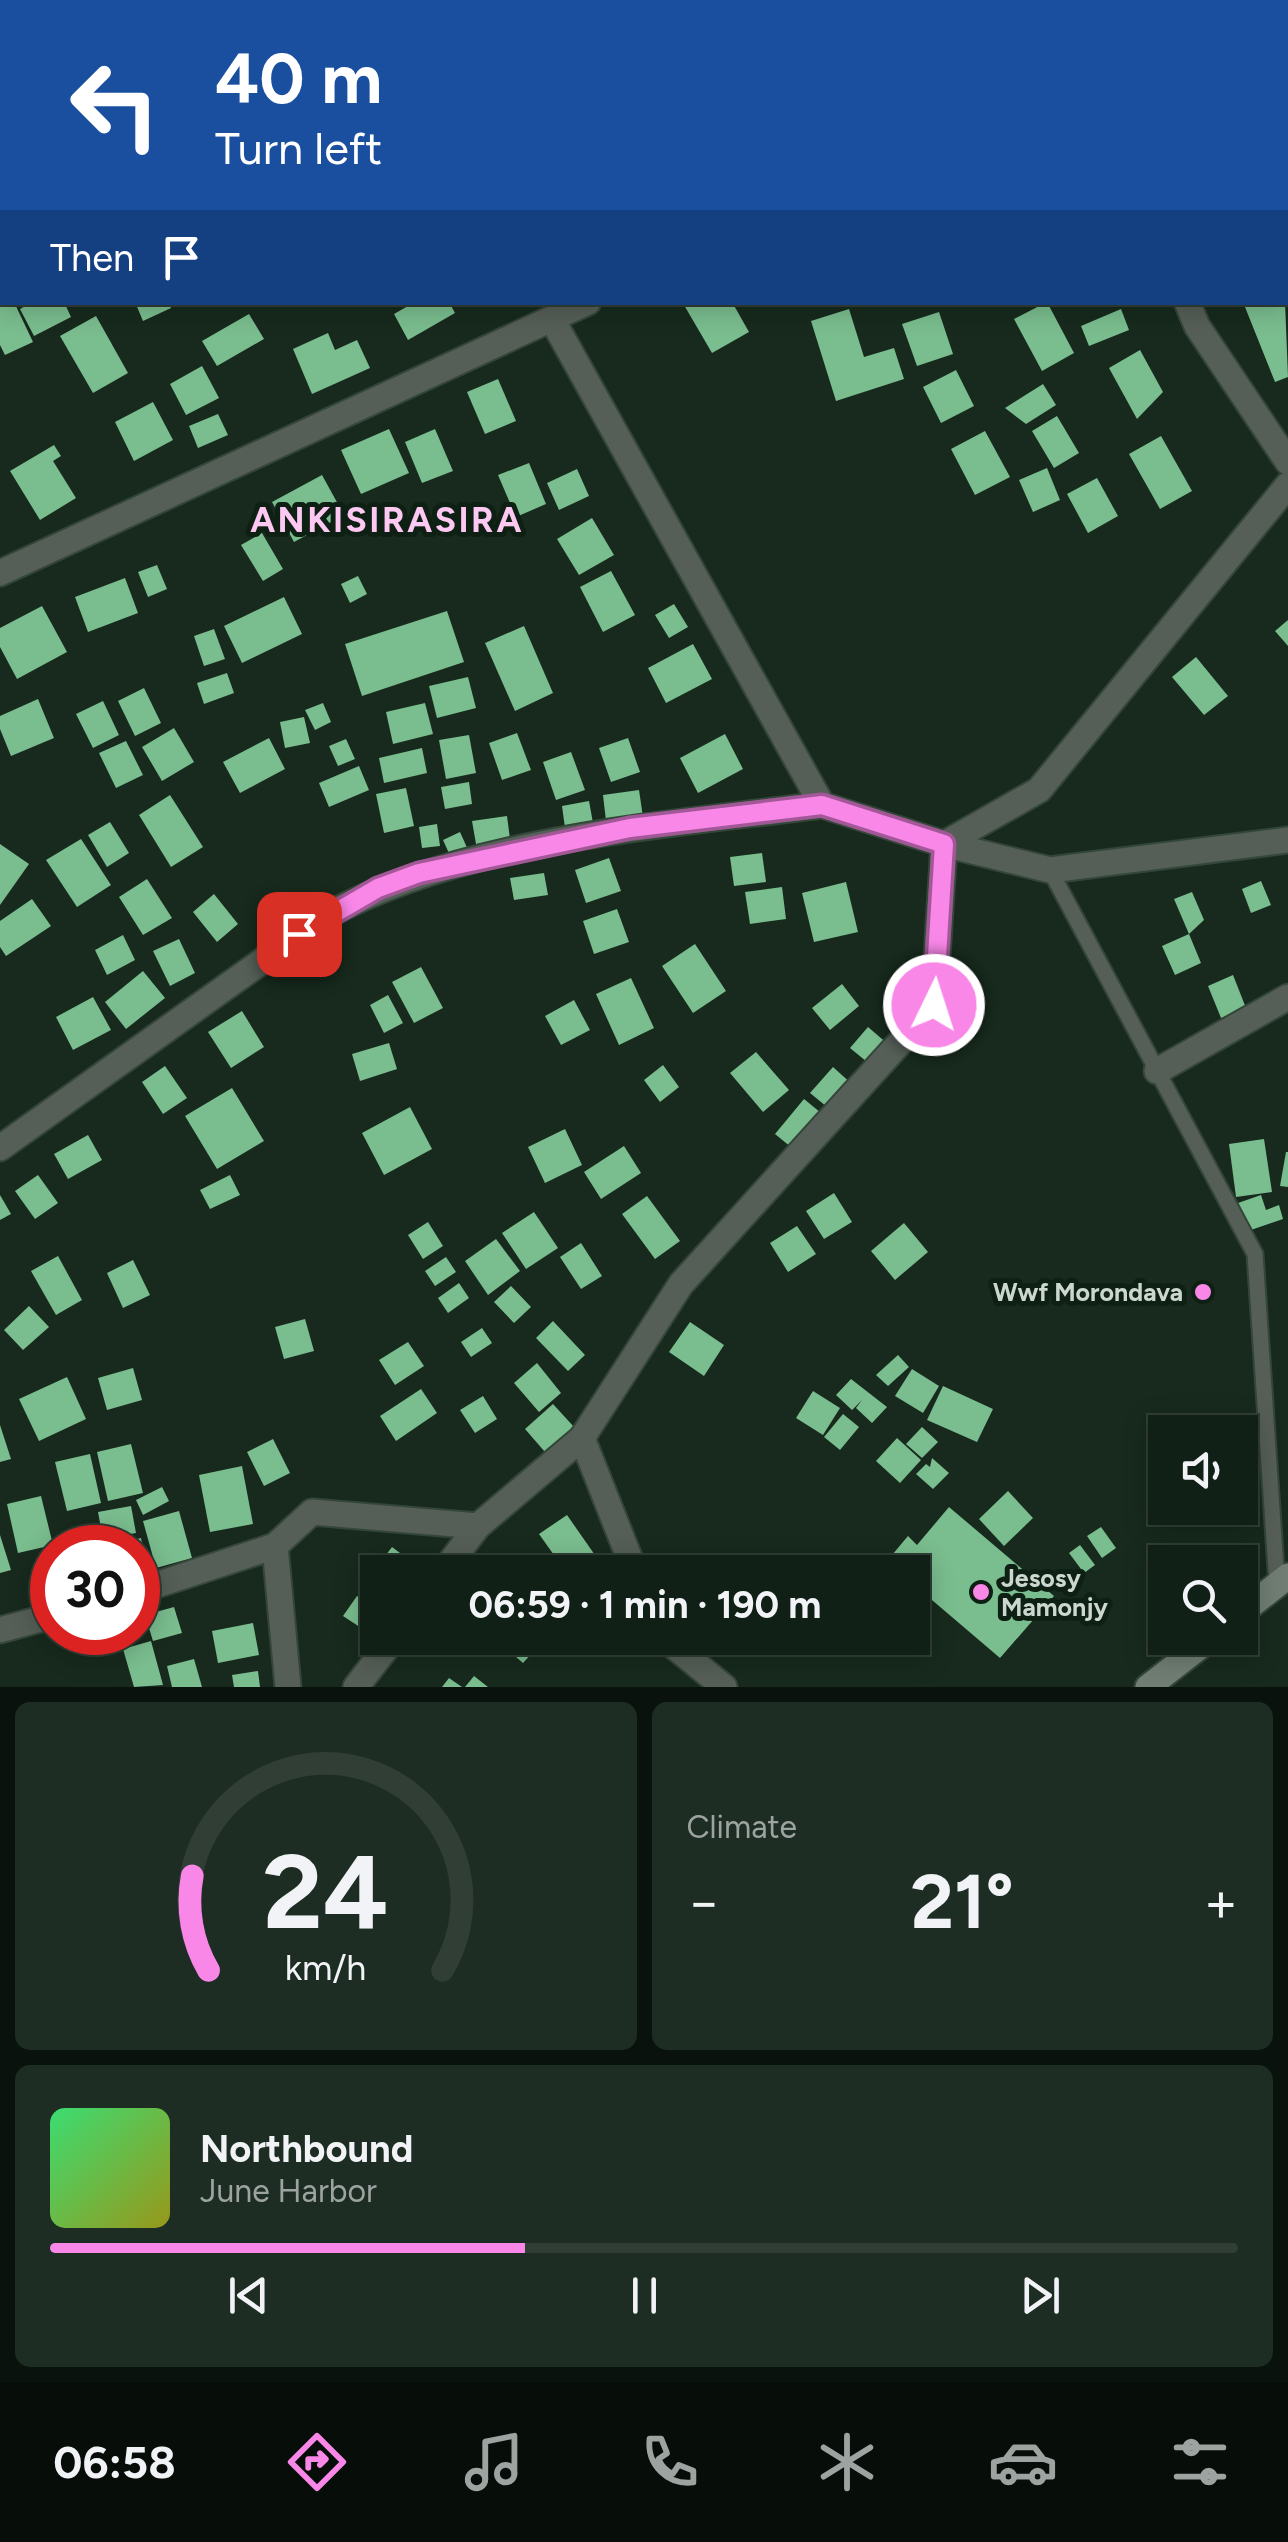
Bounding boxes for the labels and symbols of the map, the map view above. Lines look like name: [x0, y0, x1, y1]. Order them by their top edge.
district label: ANKISIRASIRA: [250, 499, 524, 541]
pin: [257, 892, 342, 977]
position arrow: [882, 953, 986, 1057]
place label: Wwf Morondava: [993, 1277, 1183, 1307]
marker: Wwf Morondava: [1192, 1281, 1214, 1303]
speed limit sign: 30: [30, 1525, 160, 1655]
place label: Jesosy Mamonjy: [1001, 1563, 1109, 1622]
marker: Jesosy Mamonjy: [970, 1581, 992, 1603]

